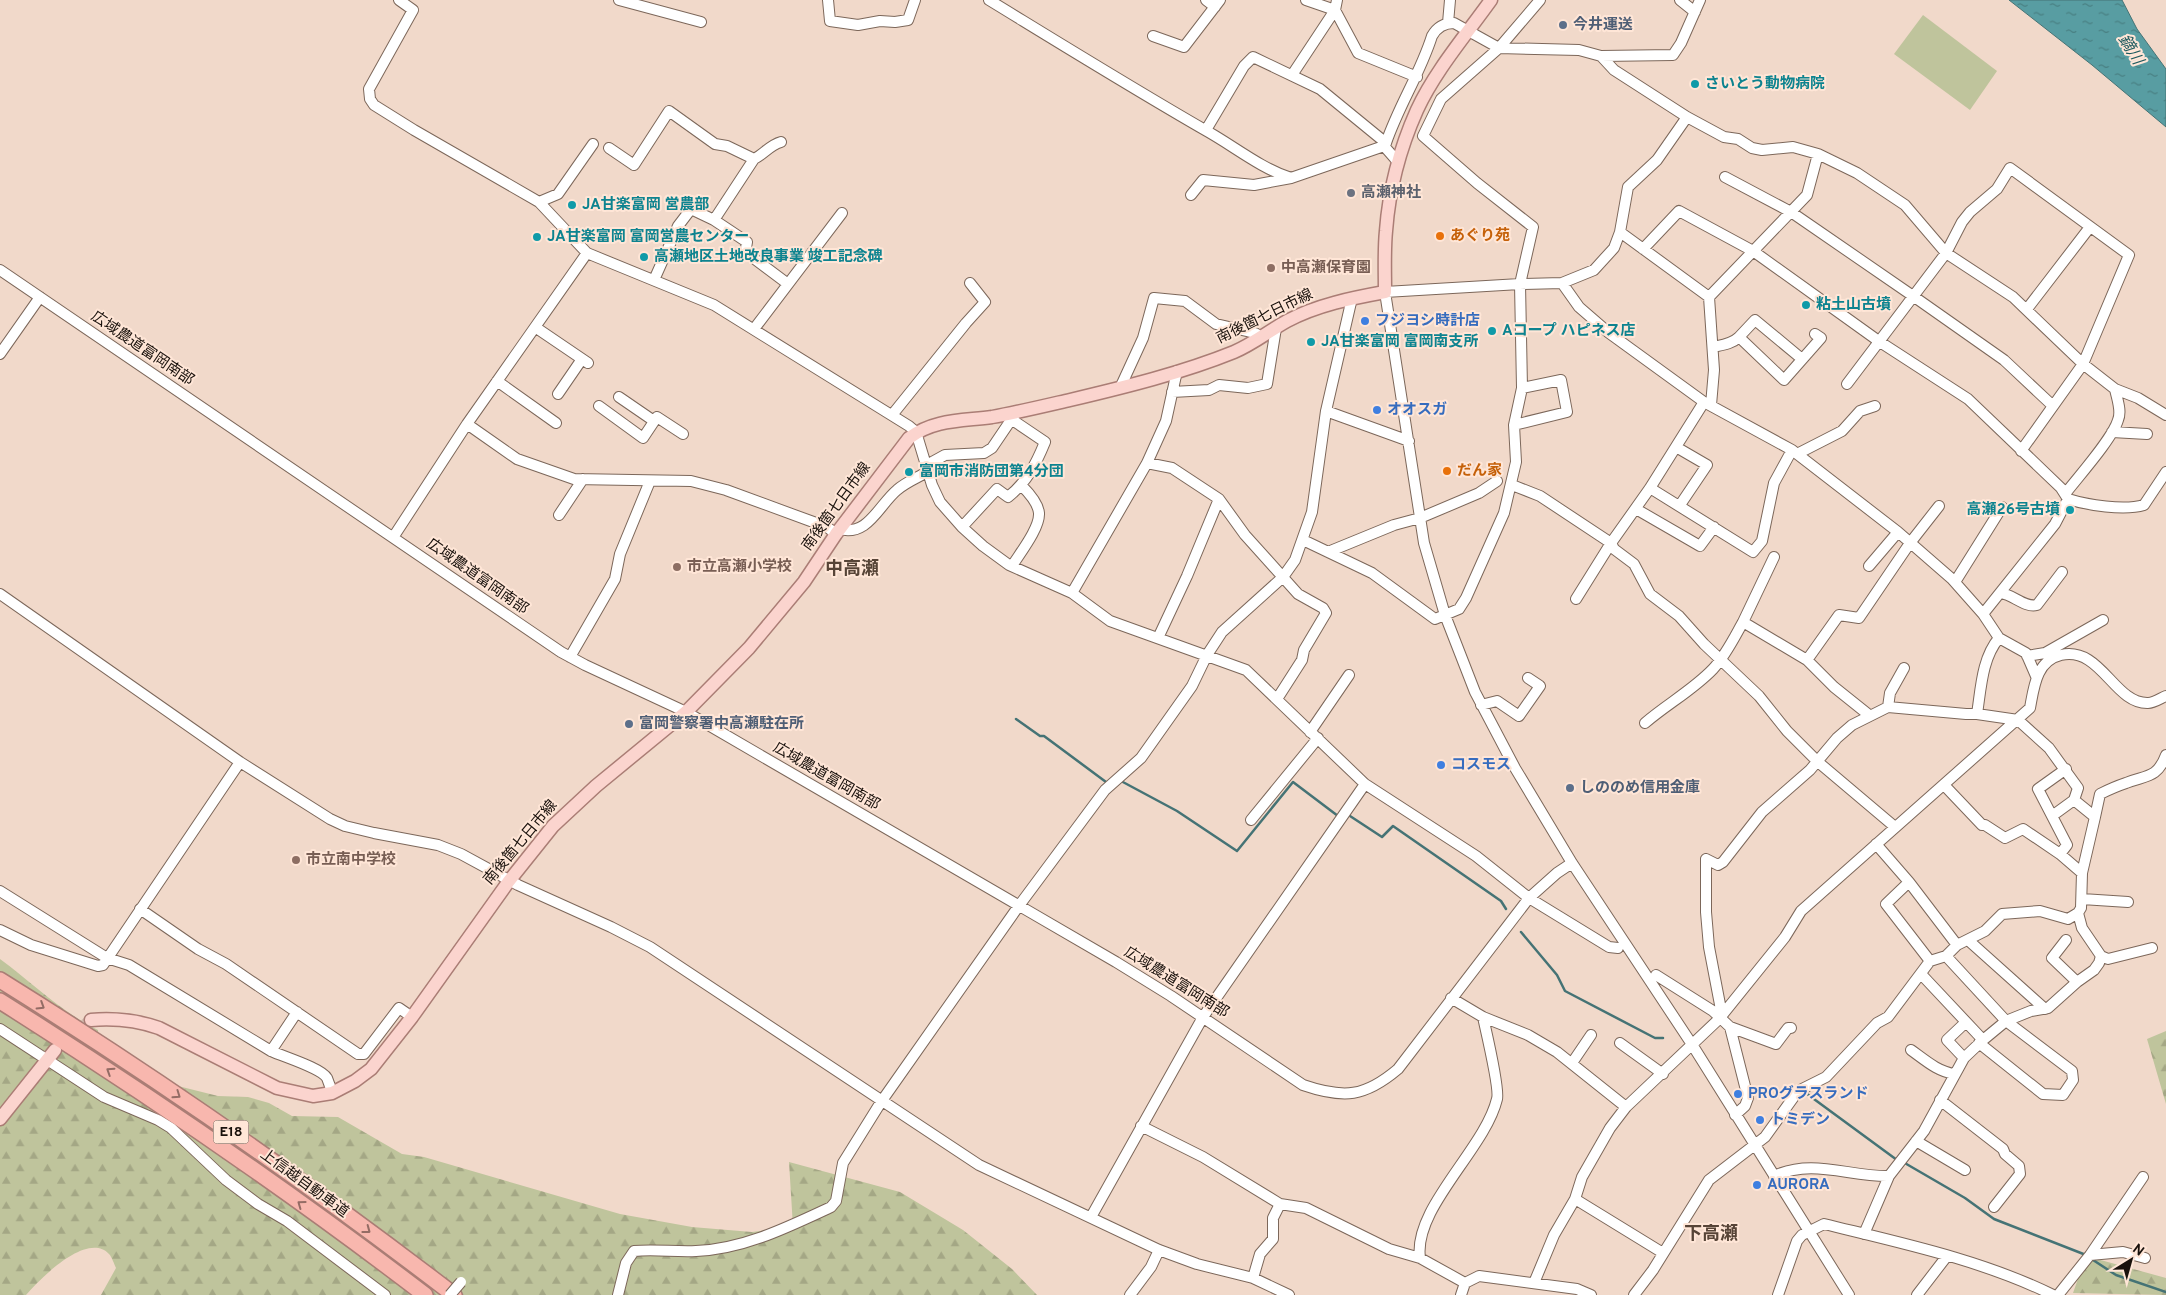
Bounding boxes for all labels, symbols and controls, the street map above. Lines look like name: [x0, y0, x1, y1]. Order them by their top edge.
place label: 今井運送: [1573, 15, 1633, 35]
marker: 今井運送: [1557, 19, 1569, 31]
water label: 鏑川: [2113, 31, 2148, 71]
place label: さいとう動物病院: [1705, 75, 1825, 94]
marker: さいとう動物病院: [1689, 78, 1701, 90]
place label: 高瀬神社: [1361, 183, 1421, 203]
marker: 高瀬神社: [1345, 187, 1357, 199]
place label: JA甘楽富岡 営農部: [582, 196, 709, 215]
marker: JA甘楽富岡 営農部: [566, 199, 578, 211]
place label: あぐり苑: [1450, 227, 1510, 246]
place label: JA甘楽富岡 富岡営農センター: [547, 228, 749, 247]
marker: あぐり苑: [1434, 230, 1446, 242]
marker: JA甘楽富岡 富岡営農センター: [531, 231, 543, 243]
place label: 高瀬地区土地改良事業 竣工記念碑: [654, 247, 883, 267]
marker: 高瀬地区土地改良事業 竣工記念碑: [638, 251, 650, 263]
place label: 中高瀬保育園: [1281, 259, 1371, 278]
marker: 中高瀬保育園: [1265, 262, 1277, 274]
street label: 南後箇七日市線: [1214, 285, 1316, 349]
place label: 粘土山古墳: [1816, 296, 1891, 315]
marker: 粘土山古墳: [1800, 299, 1812, 311]
street label: 広域農道富岡南部: [87, 308, 197, 390]
place label: フジヨシ時計店: [1375, 312, 1480, 331]
marker: フジヨシ時計店: [1359, 315, 1371, 327]
place label: Aコープ ハピネス店: [1502, 322, 1636, 341]
marker: Aコープ ハピネス店: [1486, 325, 1498, 337]
place label: JA甘楽富岡 富岡南支所: [1321, 333, 1478, 352]
marker: JA甘楽富岡 富岡南支所: [1305, 336, 1317, 348]
place label: オオスガ: [1387, 401, 1447, 420]
marker: オオスガ: [1371, 404, 1383, 416]
street label: 南後箇七日市線: [798, 459, 876, 555]
place label: だん家: [1457, 462, 1502, 481]
place label: 富岡市消防団第4分団: [919, 463, 1064, 482]
marker: だん家: [1441, 465, 1453, 477]
marker: 富岡市消防団第4分団: [903, 466, 915, 478]
place label: 高瀬26号古墳: [1967, 501, 2060, 520]
marker: 高瀬26号古墳: [2064, 504, 2076, 516]
street label: 広域農道富岡南部: [422, 535, 532, 619]
place label: 市立高瀬小学校: [687, 558, 792, 577]
district label: 中高瀬: [825, 558, 879, 581]
marker: 市立高瀬小学校: [671, 561, 683, 573]
place label: 富岡警察署中高瀬駐在所: [639, 715, 804, 734]
marker: 富岡警察署中高瀬駐在所: [623, 718, 635, 730]
street label: 広域農道富岡南部: [769, 739, 883, 815]
place label: コスモス: [1451, 756, 1511, 775]
marker: コスモス: [1435, 759, 1447, 771]
place label: しののめ信用金庫: [1580, 779, 1700, 798]
marker: しののめ信用金庫: [1564, 782, 1576, 794]
street label: 南後箇七日市線: [480, 797, 562, 889]
place label: 市立南中学校: [306, 851, 396, 870]
marker: 市立南中学校: [290, 854, 302, 866]
street label: 広域農道富岡南部: [1120, 943, 1232, 1023]
one-way arrow: [36, 999, 45, 1009]
one-way arrow: [106, 1068, 115, 1078]
place label: PROグラスランド: [1748, 1085, 1868, 1104]
marker: PROグラスランド: [1732, 1088, 1744, 1100]
one-way arrow: [172, 1089, 181, 1098]
place label: トミデン: [1770, 1111, 1830, 1130]
marker: トミデン: [1754, 1114, 1766, 1126]
road number: E18: [214, 1120, 248, 1144]
street label: 上信越自動車道: [256, 1145, 352, 1223]
place label: AURORA: [1767, 1176, 1830, 1195]
marker: AURORA: [1751, 1179, 1763, 1191]
one-way arrow: [297, 1201, 307, 1210]
district label: 下高瀬: [1684, 1223, 1738, 1246]
one-way arrow: [361, 1224, 370, 1232]
north arrow: [2106, 1235, 2156, 1285]
text: N: [2129, 1241, 2147, 1261]

